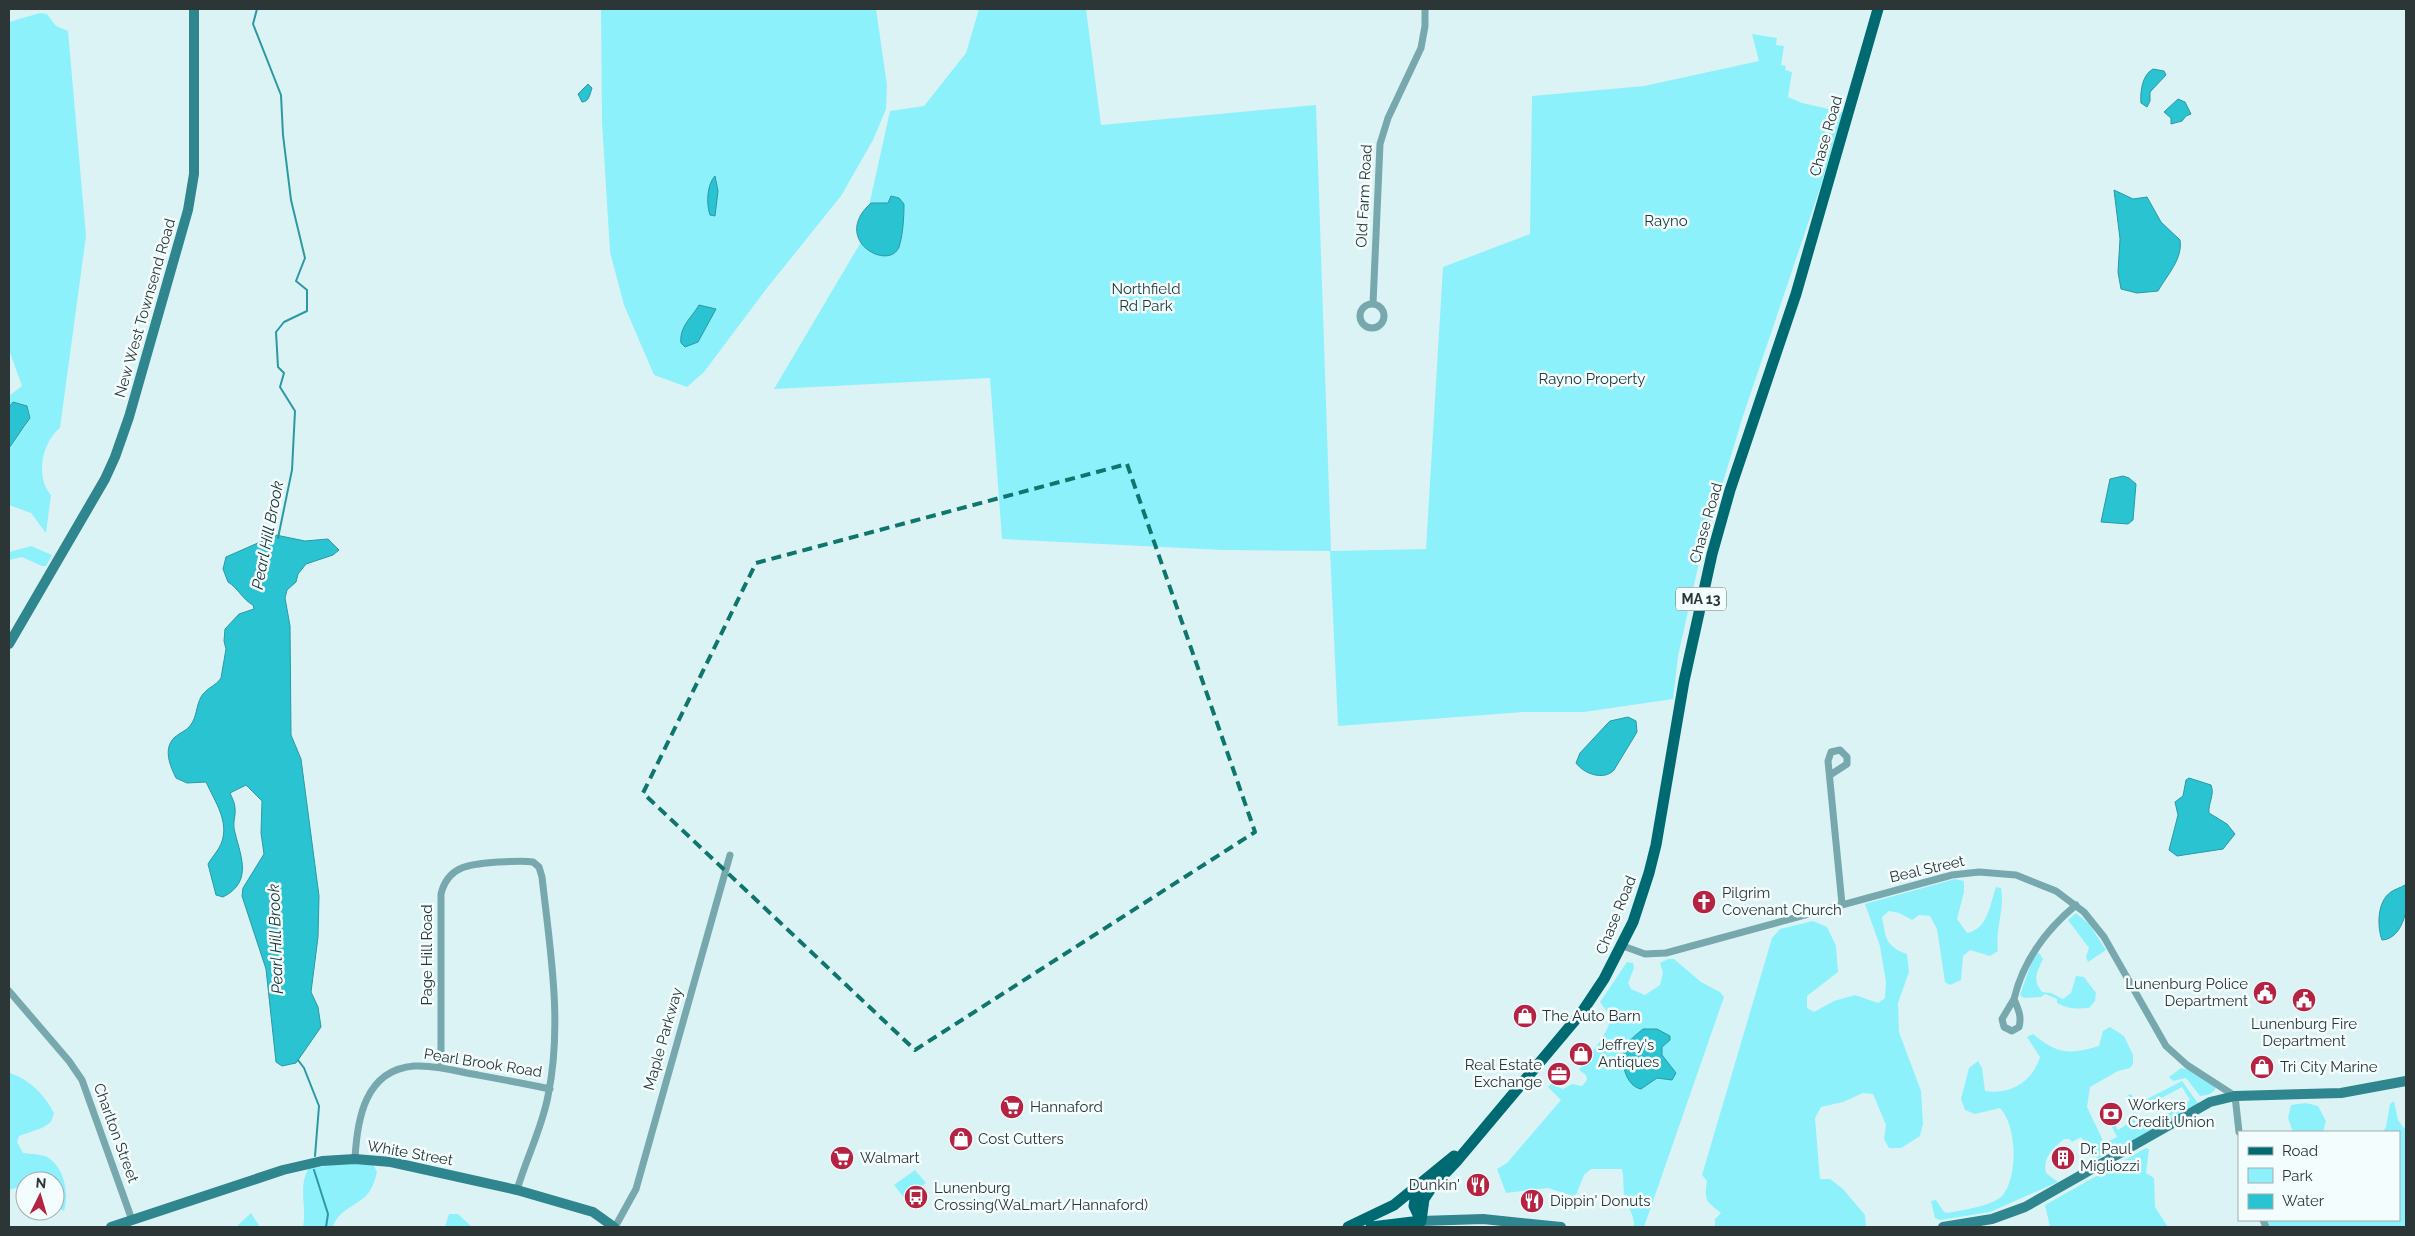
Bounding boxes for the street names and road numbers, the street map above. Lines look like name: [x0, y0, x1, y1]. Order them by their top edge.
street label: Chase Road: [1806, 94, 1846, 178]
street label: Old Farm Road: [1352, 144, 1376, 248]
street label: New West Townsend Road: [111, 216, 179, 400]
street label: Chase Road: [1686, 481, 1726, 565]
road number: MA 13: [1676, 588, 1726, 610]
street label: Beal Street: [1888, 852, 1966, 886]
street label: Chase Road: [1592, 873, 1640, 957]
street label: Page Hill Road: [418, 904, 436, 1006]
street label: Maple Parkway: [640, 986, 686, 1092]
street label: Pearl Brook Road: [423, 1045, 543, 1081]
street label: Charlton Street: [90, 1081, 142, 1185]
street label: White Street: [366, 1137, 454, 1169]

